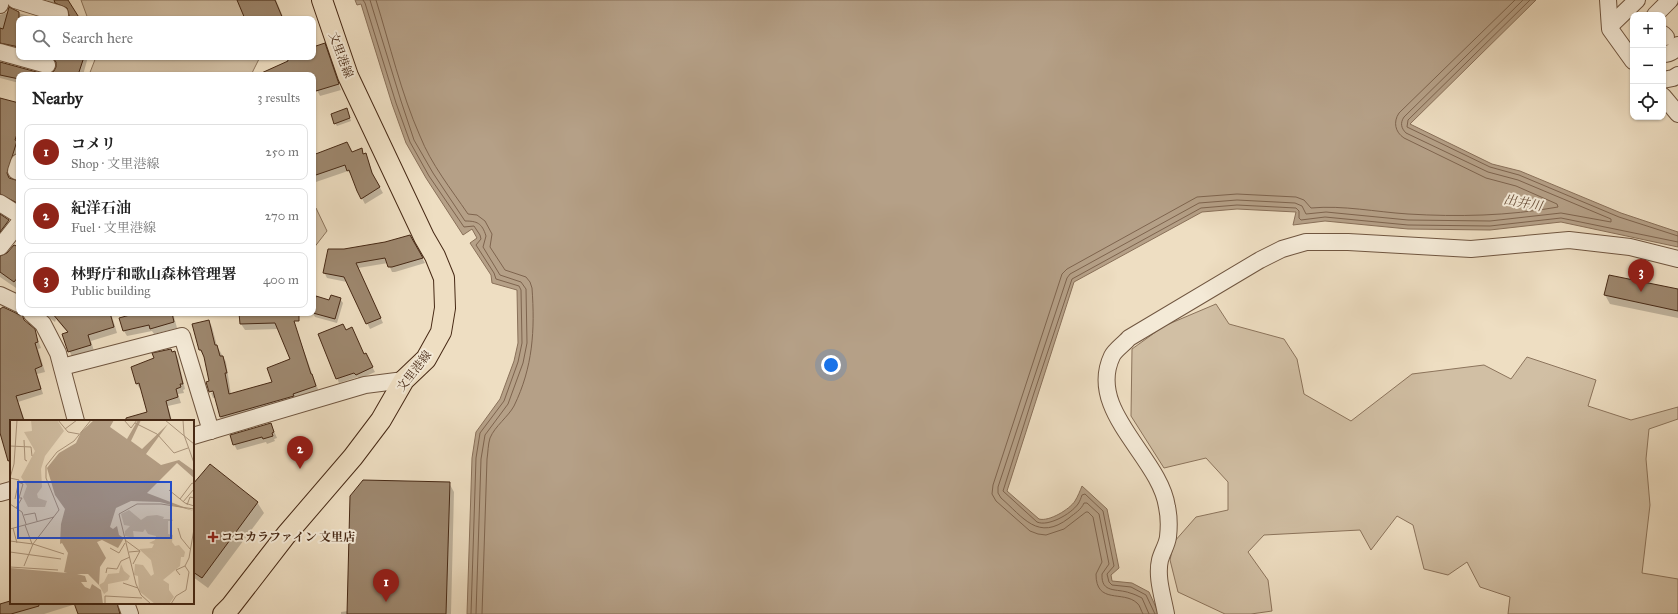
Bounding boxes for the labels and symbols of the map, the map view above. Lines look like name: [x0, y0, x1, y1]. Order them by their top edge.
street label: 文里港線: [326, 30, 356, 80]
water label: 出井川: [1502, 191, 1546, 215]
pin: 3: [1628, 259, 1654, 292]
street label: 文里港線: [394, 348, 434, 394]
your location: [821, 355, 841, 375]
inset map: [10, 420, 194, 604]
pin: 2: [287, 436, 313, 469]
place label: ココカラファイン 文里店: [221, 530, 355, 544]
marker: ココカラファイン 文里店: [208, 532, 218, 542]
pin: 1: [373, 569, 399, 602]

